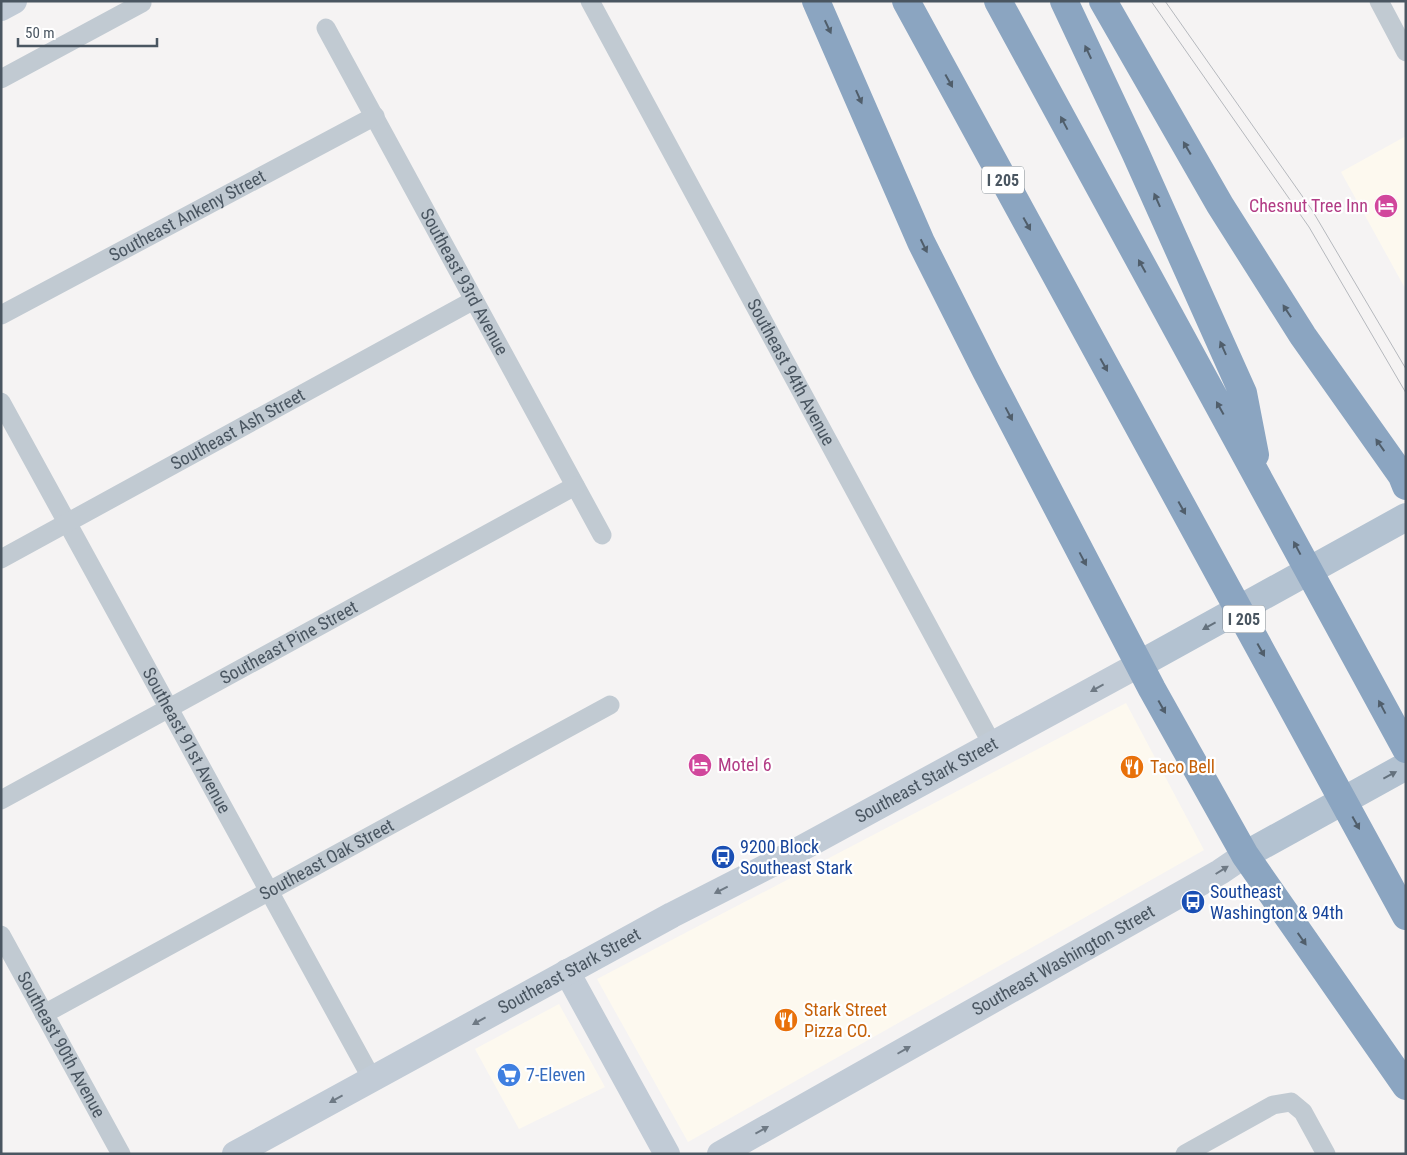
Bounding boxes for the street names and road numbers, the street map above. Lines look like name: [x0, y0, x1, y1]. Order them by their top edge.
street label: Southeast Ankeny Street: [105, 165, 269, 266]
road number: I 205: [982, 166, 1024, 194]
street label: Southeast 93rd Avenue: [416, 205, 513, 359]
street label: Southeast 94th Avenue: [743, 295, 839, 449]
street label: Southeast Ash Street: [167, 384, 308, 474]
street label: Southeast Pine Street: [216, 596, 361, 688]
road number: I 205: [1223, 606, 1265, 632]
street label: Southeast 91st Avenue: [139, 664, 235, 817]
street label: Southeast Stark Street: [851, 733, 1001, 827]
street label: Southeast Oak Street: [256, 814, 397, 904]
street label: Southeast Washington Street: [968, 900, 1158, 1020]
street label: Southeast Stark Street: [494, 923, 644, 1018]
street label: Southeast 90th Avenue: [13, 968, 110, 1121]

